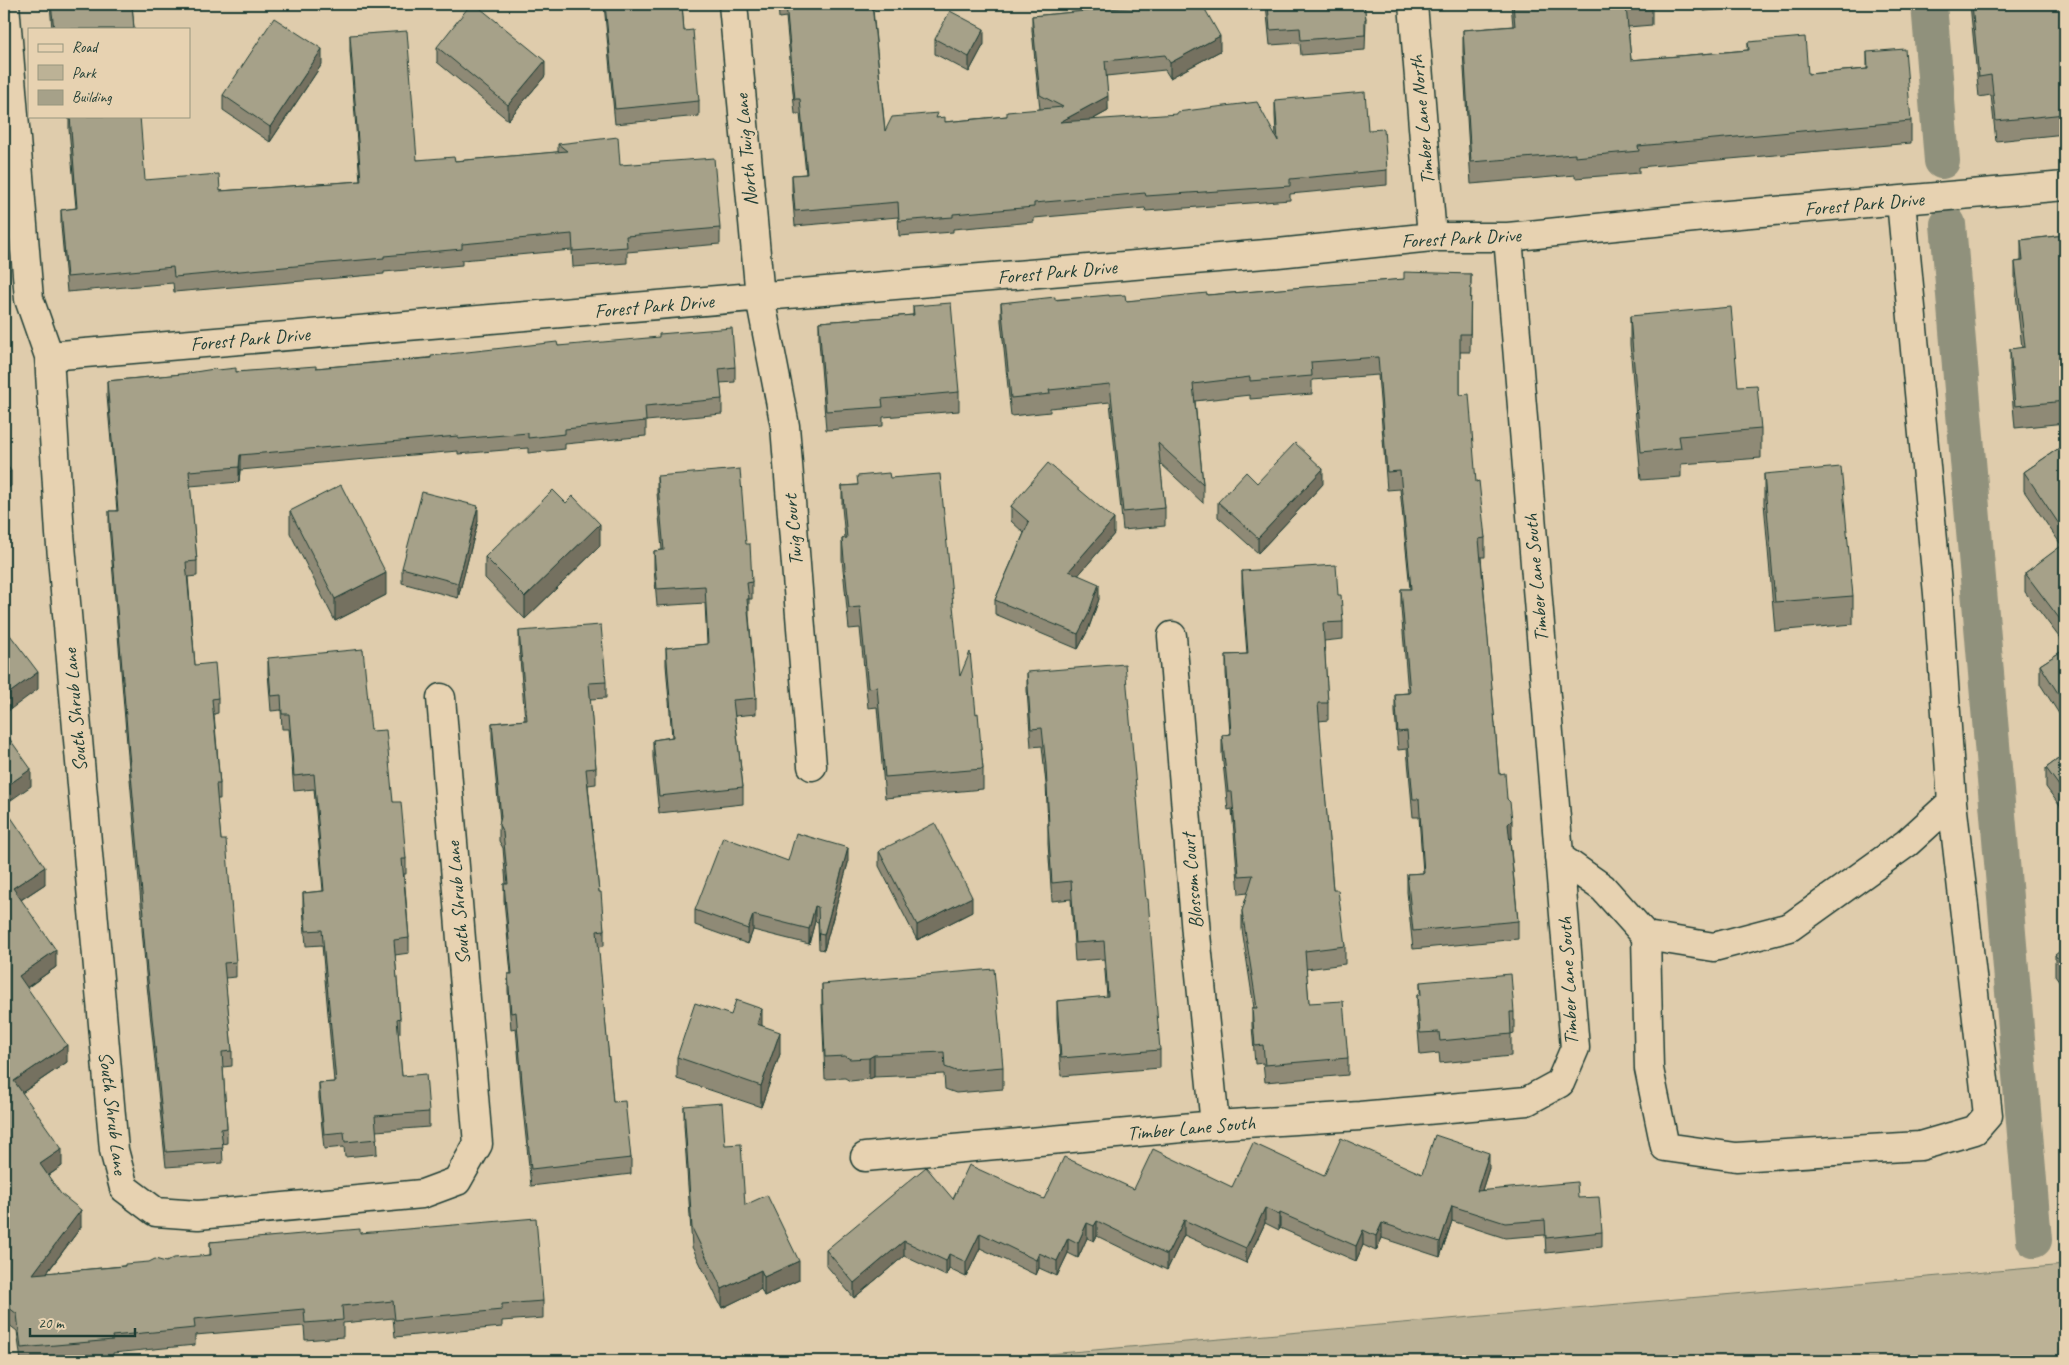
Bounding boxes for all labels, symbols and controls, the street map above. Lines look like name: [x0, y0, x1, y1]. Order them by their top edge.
legend: [28, 28, 190, 118]
text: Road: [72, 38, 99, 57]
street label: Timber Lane North: [1404, 53, 1440, 186]
text: Park: [72, 64, 97, 83]
text: Building: [72, 88, 112, 107]
street label: North Twig Lane: [729, 91, 763, 207]
street label: Forest Park Drive: [1803, 186, 1926, 222]
street label: Forest Park Drive: [1401, 222, 1523, 254]
street label: Forest Park Drive: [996, 254, 1119, 290]
street label: Forest Park Drive: [593, 288, 716, 324]
street label: Forest Park Drive: [189, 321, 312, 357]
street label: Twig Court: [777, 491, 809, 567]
street label: Timber Lane South: [1518, 512, 1554, 643]
street label: South Shrub Lane: [57, 646, 93, 773]
street label: Blossom Court: [1175, 829, 1209, 930]
street label: South Shrub Lane: [440, 839, 476, 966]
street label: Timber Lane South: [1552, 915, 1584, 1046]
street label: South Shrub Lane: [93, 1050, 133, 1177]
street label: Timber Lane South: [1126, 1110, 1257, 1146]
scale bar: [30, 1305, 135, 1337]
text: 20 m: [38, 1314, 65, 1333]

